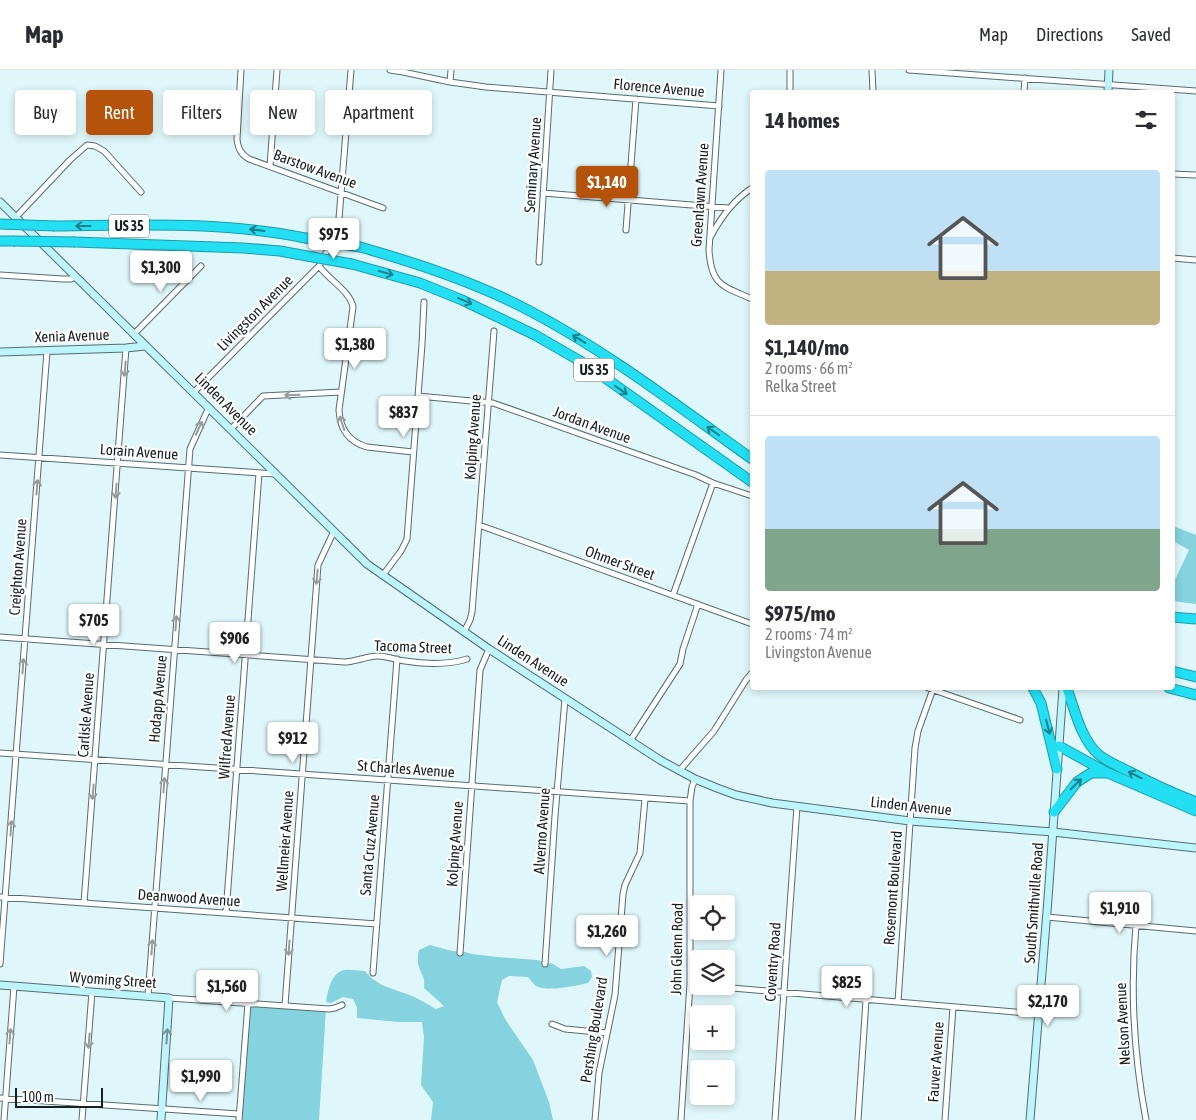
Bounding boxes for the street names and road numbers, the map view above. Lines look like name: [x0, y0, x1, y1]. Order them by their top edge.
street label: Florence Avenue: [613, 75, 705, 100]
street label: Seminary Avenue: [521, 116, 544, 213]
street label: Greenlawn Avenue: [687, 142, 712, 247]
street label: Barstow Avenue: [271, 146, 359, 192]
road number: US 35: [109, 214, 149, 238]
street label: Livingston Avenue: [213, 271, 296, 354]
street label: Xenia Avenue: [34, 326, 110, 345]
road number: US 35: [574, 358, 614, 382]
street label: Linden Avenue: [192, 369, 261, 439]
street label: Kolping Avenue: [461, 393, 484, 480]
street label: Jordan Avenue: [551, 403, 633, 446]
street label: Lorain Avenue: [99, 440, 179, 463]
street label: Creighton Avenue: [6, 518, 29, 616]
street label: Ohmer Street: [583, 542, 657, 583]
street label: Linden Avenue: [495, 631, 572, 690]
street label: Tacoma Street: [374, 637, 452, 656]
street label: Hodapp Avenue: [145, 654, 170, 743]
street label: Carlisle Avenue: [74, 672, 97, 758]
street label: Wilfred Avenue: [215, 694, 238, 780]
street label: St Charles Avenue: [357, 757, 455, 780]
street label: Alverno Avenue: [530, 787, 553, 875]
street label: Wellmeier Avenue: [272, 790, 297, 892]
street label: Linden Avenue: [870, 793, 953, 818]
street label: Santa Cruz Avenue: [357, 794, 382, 896]
street label: Kolping Avenue: [443, 800, 466, 887]
street label: Rosemont Boulevard: [880, 830, 905, 946]
street label: South Smithville Road: [1021, 842, 1046, 964]
street label: Deanwood Avenue: [137, 885, 241, 910]
street label: John Glenn Road: [667, 903, 686, 995]
street label: Coventry Road: [761, 922, 784, 1002]
street label: Wyoming Street: [69, 968, 157, 991]
street label: Pershing Boulevard: [577, 976, 610, 1084]
street label: Nelson Avenue: [1112, 982, 1133, 1066]
street label: Fauver Avenue: [924, 1021, 947, 1103]

